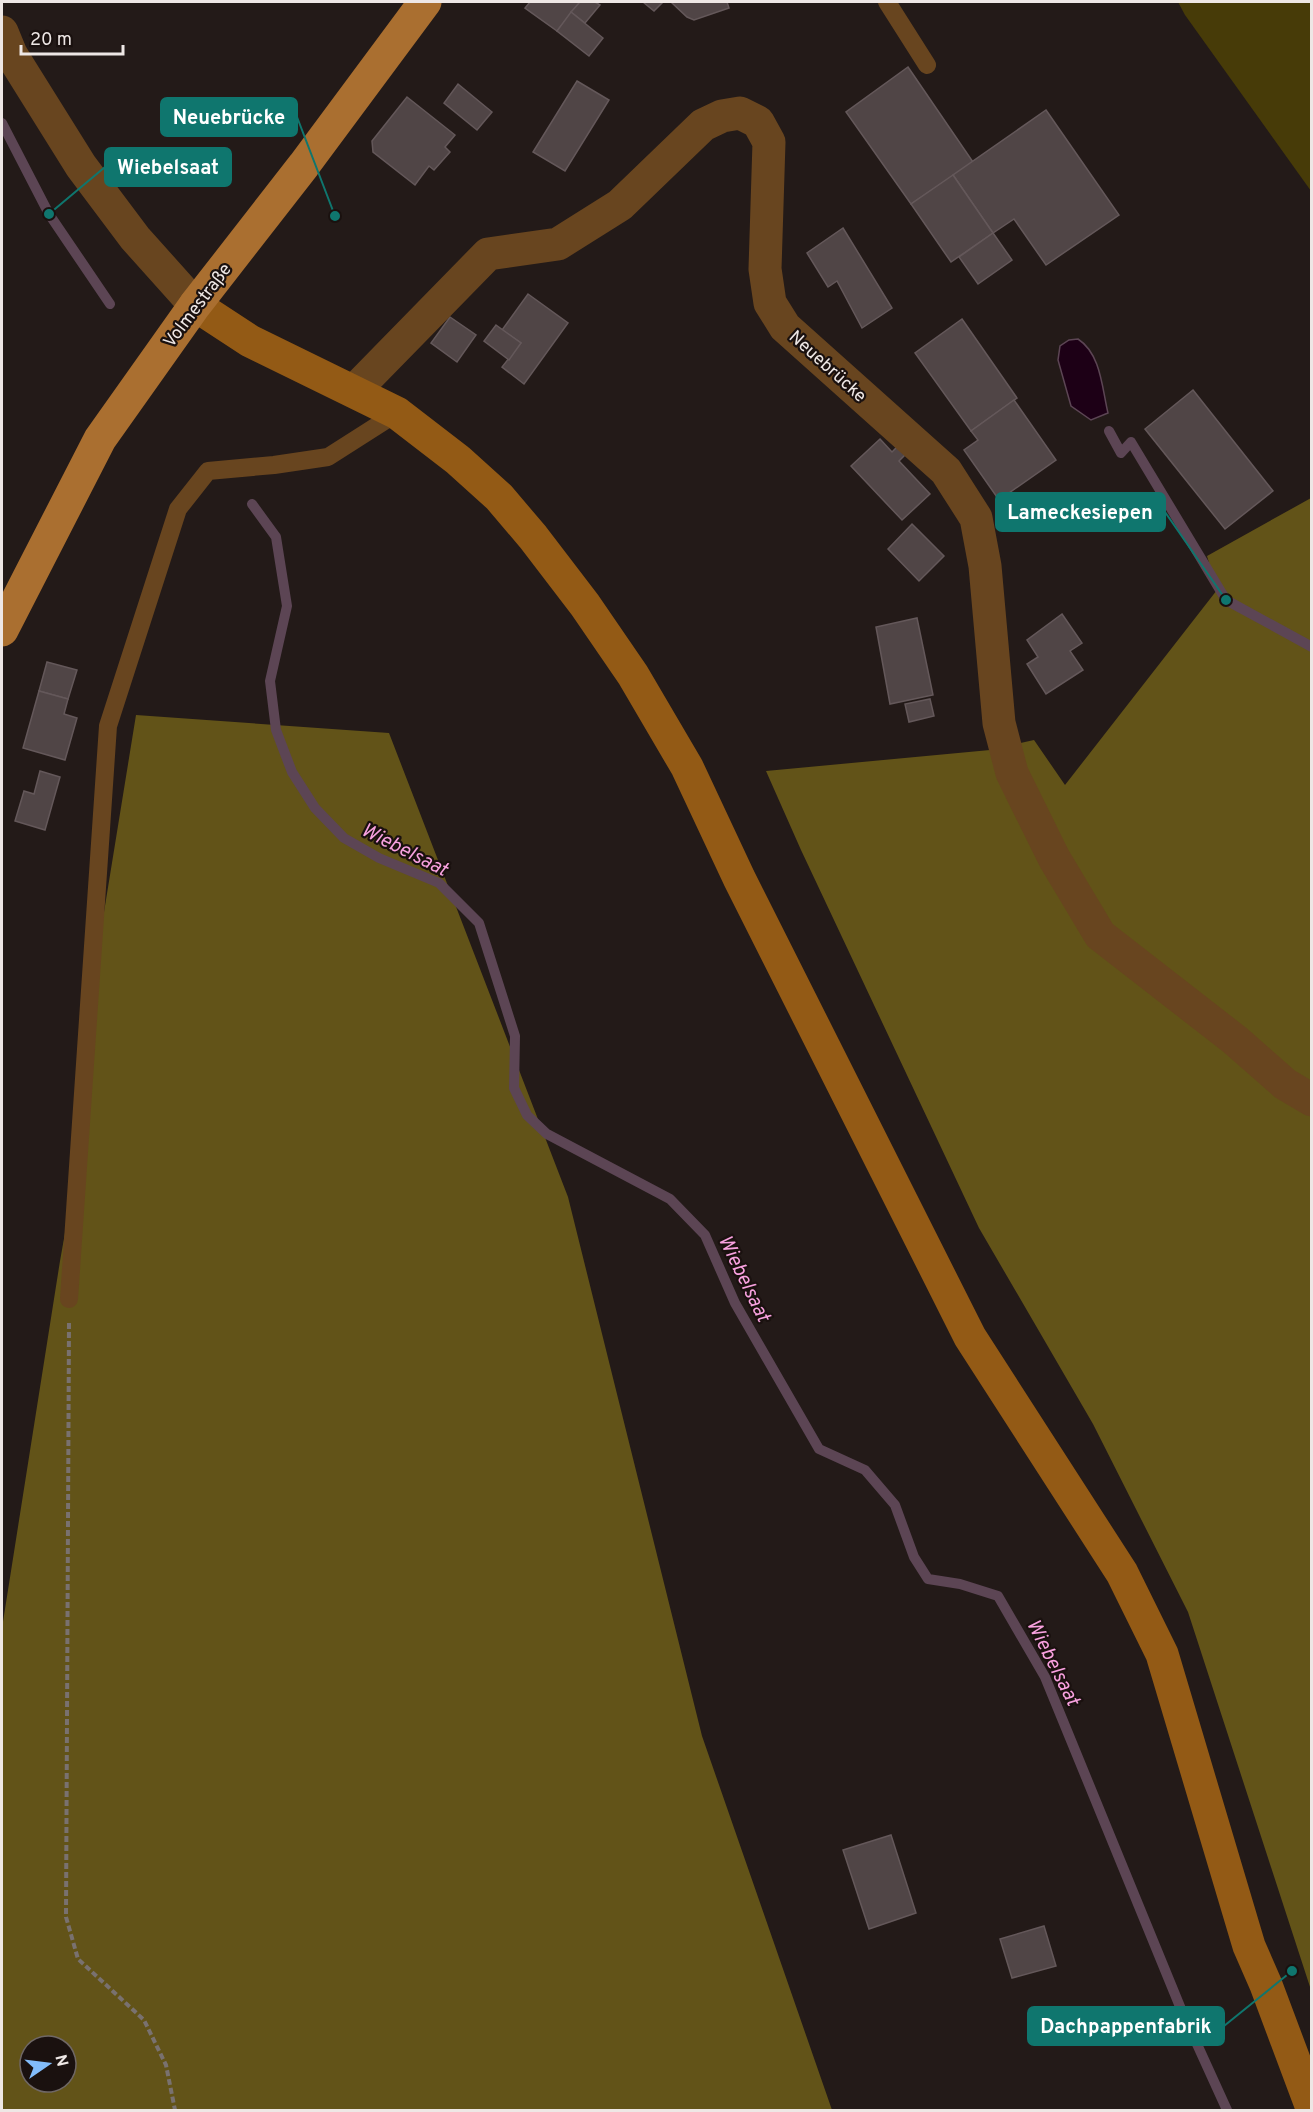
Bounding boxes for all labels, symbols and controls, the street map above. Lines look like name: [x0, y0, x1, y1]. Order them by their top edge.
scale bar: [21, 18, 123, 56]
text: 20 m: [30, 29, 72, 52]
callout: Neuebrücke: [161, 98, 297, 136]
text: Neuebrücke: [173, 106, 285, 132]
callout: Wiebelsaat: [105, 148, 231, 186]
text: Wiebelsaat: [117, 156, 219, 182]
street label: Volmestraße: [159, 259, 237, 353]
street label: Neuebrücke: [783, 326, 871, 408]
callout: Lameckesiepen: [996, 493, 1165, 531]
text: Lameckesiepen: [1007, 501, 1153, 527]
water label: Wiebelsaat: [356, 818, 453, 884]
water label: Wiebelsaat: [711, 1231, 776, 1328]
water label: Wiebelsaat: [1019, 1615, 1086, 1711]
callout: Dachpappenfabrik: [1028, 2007, 1224, 2045]
text: Dachpappenfabrik: [1040, 2015, 1212, 2041]
north arrow: [18, 2034, 78, 2094]
text: N: [50, 2053, 72, 2069]

